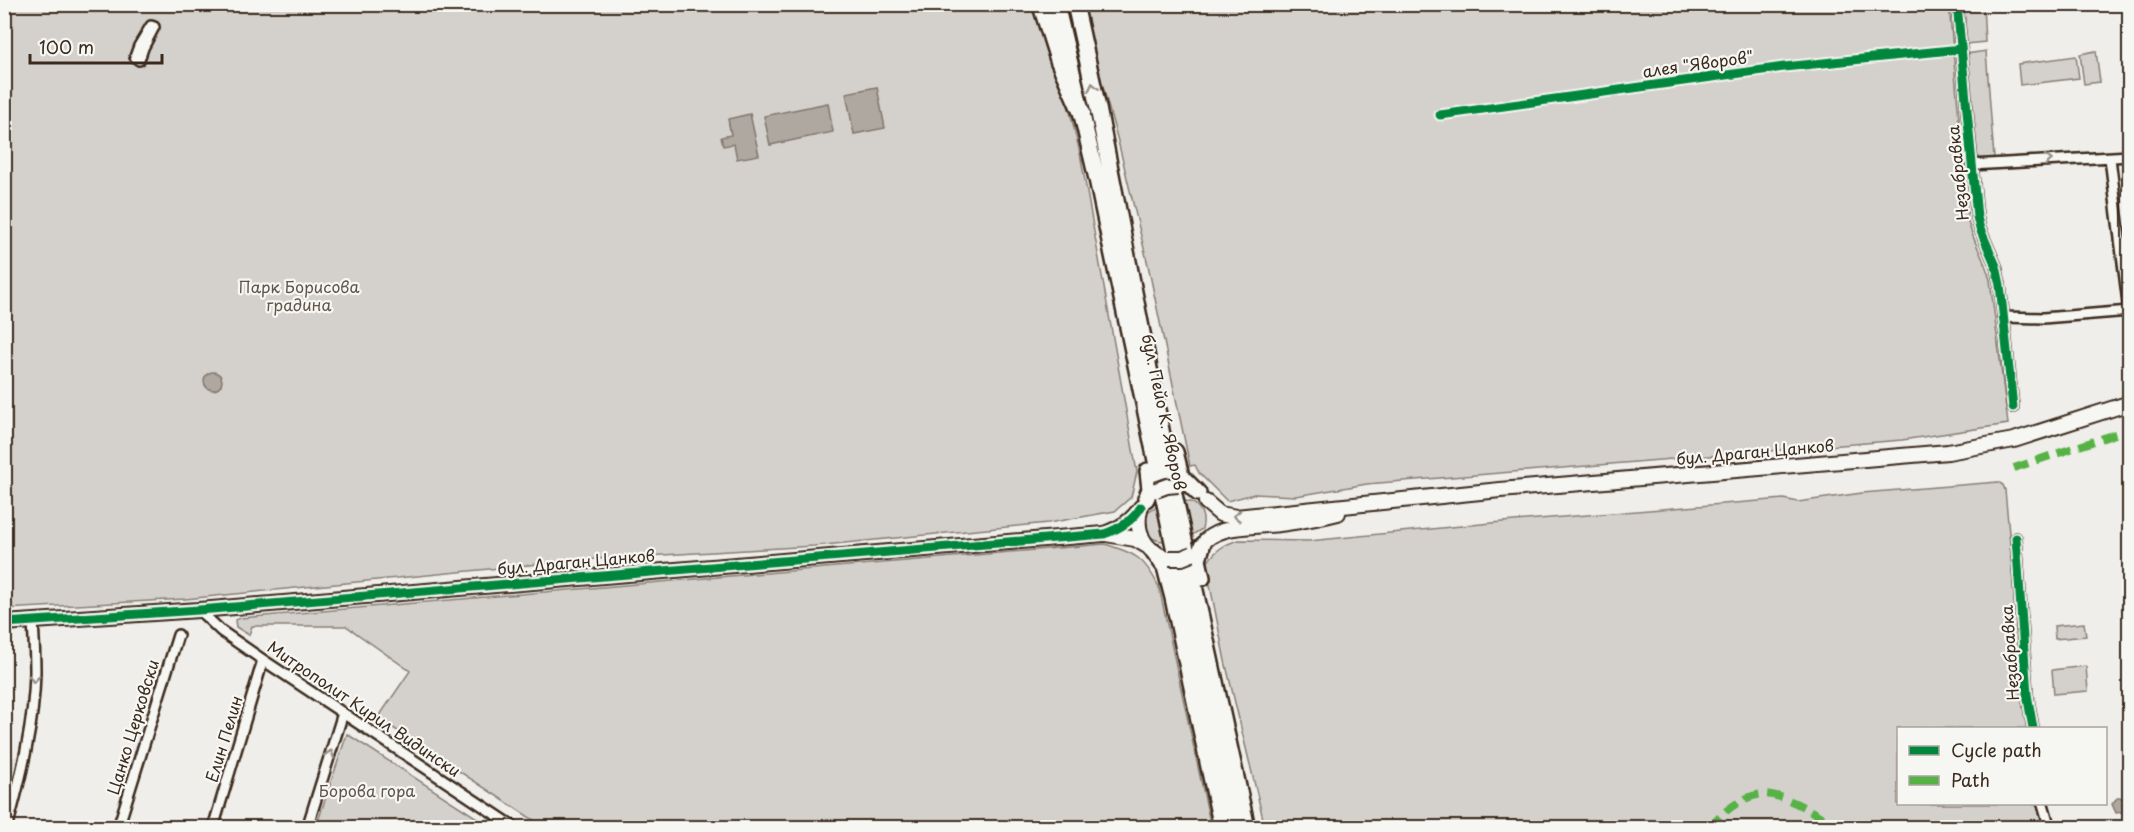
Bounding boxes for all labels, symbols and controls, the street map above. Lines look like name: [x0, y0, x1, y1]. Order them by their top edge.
scale bar: [30, 27, 162, 65]
text: 100 m: [39, 33, 94, 60]
street label: алея "Яворов": [1641, 43, 1755, 83]
one-way arrow: [1088, 82, 1101, 92]
street label: Незабравка: [1940, 124, 1974, 222]
one-way arrow: [2044, 154, 2053, 167]
park label: Парк Борисова градина: [238, 274, 360, 316]
street label: бул. Пейо К. Яворов: [1137, 332, 1193, 492]
street label: бул. Драган Цанков: [1675, 432, 1835, 470]
one-way arrow: [1232, 510, 1241, 522]
street label: бул. Драган Цанков: [496, 542, 656, 580]
street label: Незабравка: [1994, 604, 2024, 702]
street label: Митрополит Кирил Видински: [263, 634, 466, 782]
street label: Цанко Церковски: [100, 656, 164, 797]
one-way arrow: [28, 675, 41, 684]
street label: Елин Пелин: [198, 692, 248, 785]
legend: [1897, 727, 2107, 805]
text: Cycle path: [1951, 736, 2042, 763]
one-way arrow: [323, 749, 336, 760]
text: Path: [1951, 766, 1990, 793]
park label: Борова гора: [319, 778, 415, 802]

